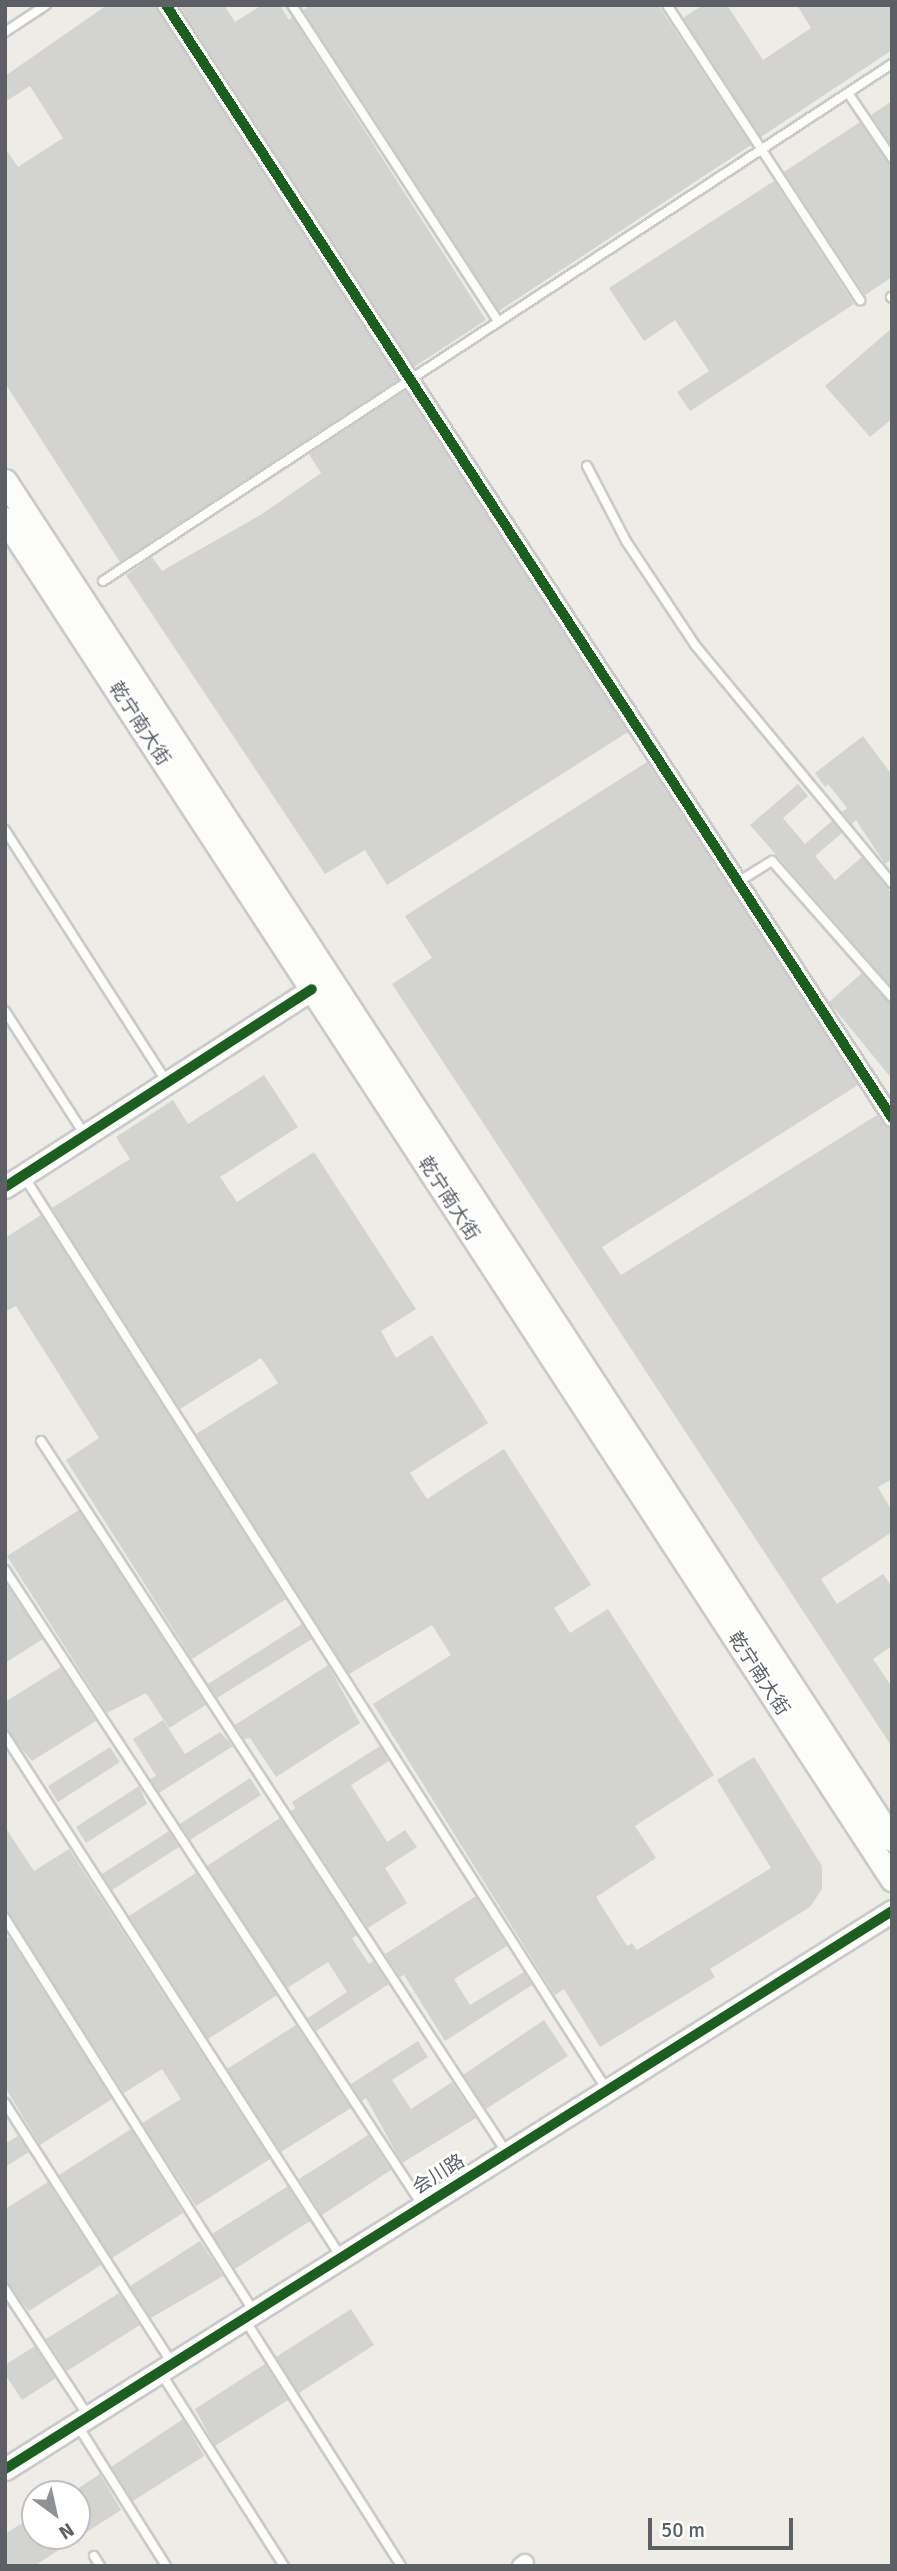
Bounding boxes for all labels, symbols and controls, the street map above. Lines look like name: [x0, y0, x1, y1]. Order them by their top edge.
street label: 乾宁南大街: [104, 678, 174, 770]
street label: 乾宁南大街: [413, 1153, 483, 1245]
street label: 乾宁南大街: [723, 1628, 793, 1720]
street label: 会川路: [409, 2150, 469, 2200]
north arrow: [21, 2480, 91, 2550]
scale bar: [652, 2504, 797, 2548]
text: N: [54, 2517, 78, 2545]
text: 50 m: [661, 2517, 705, 2543]

